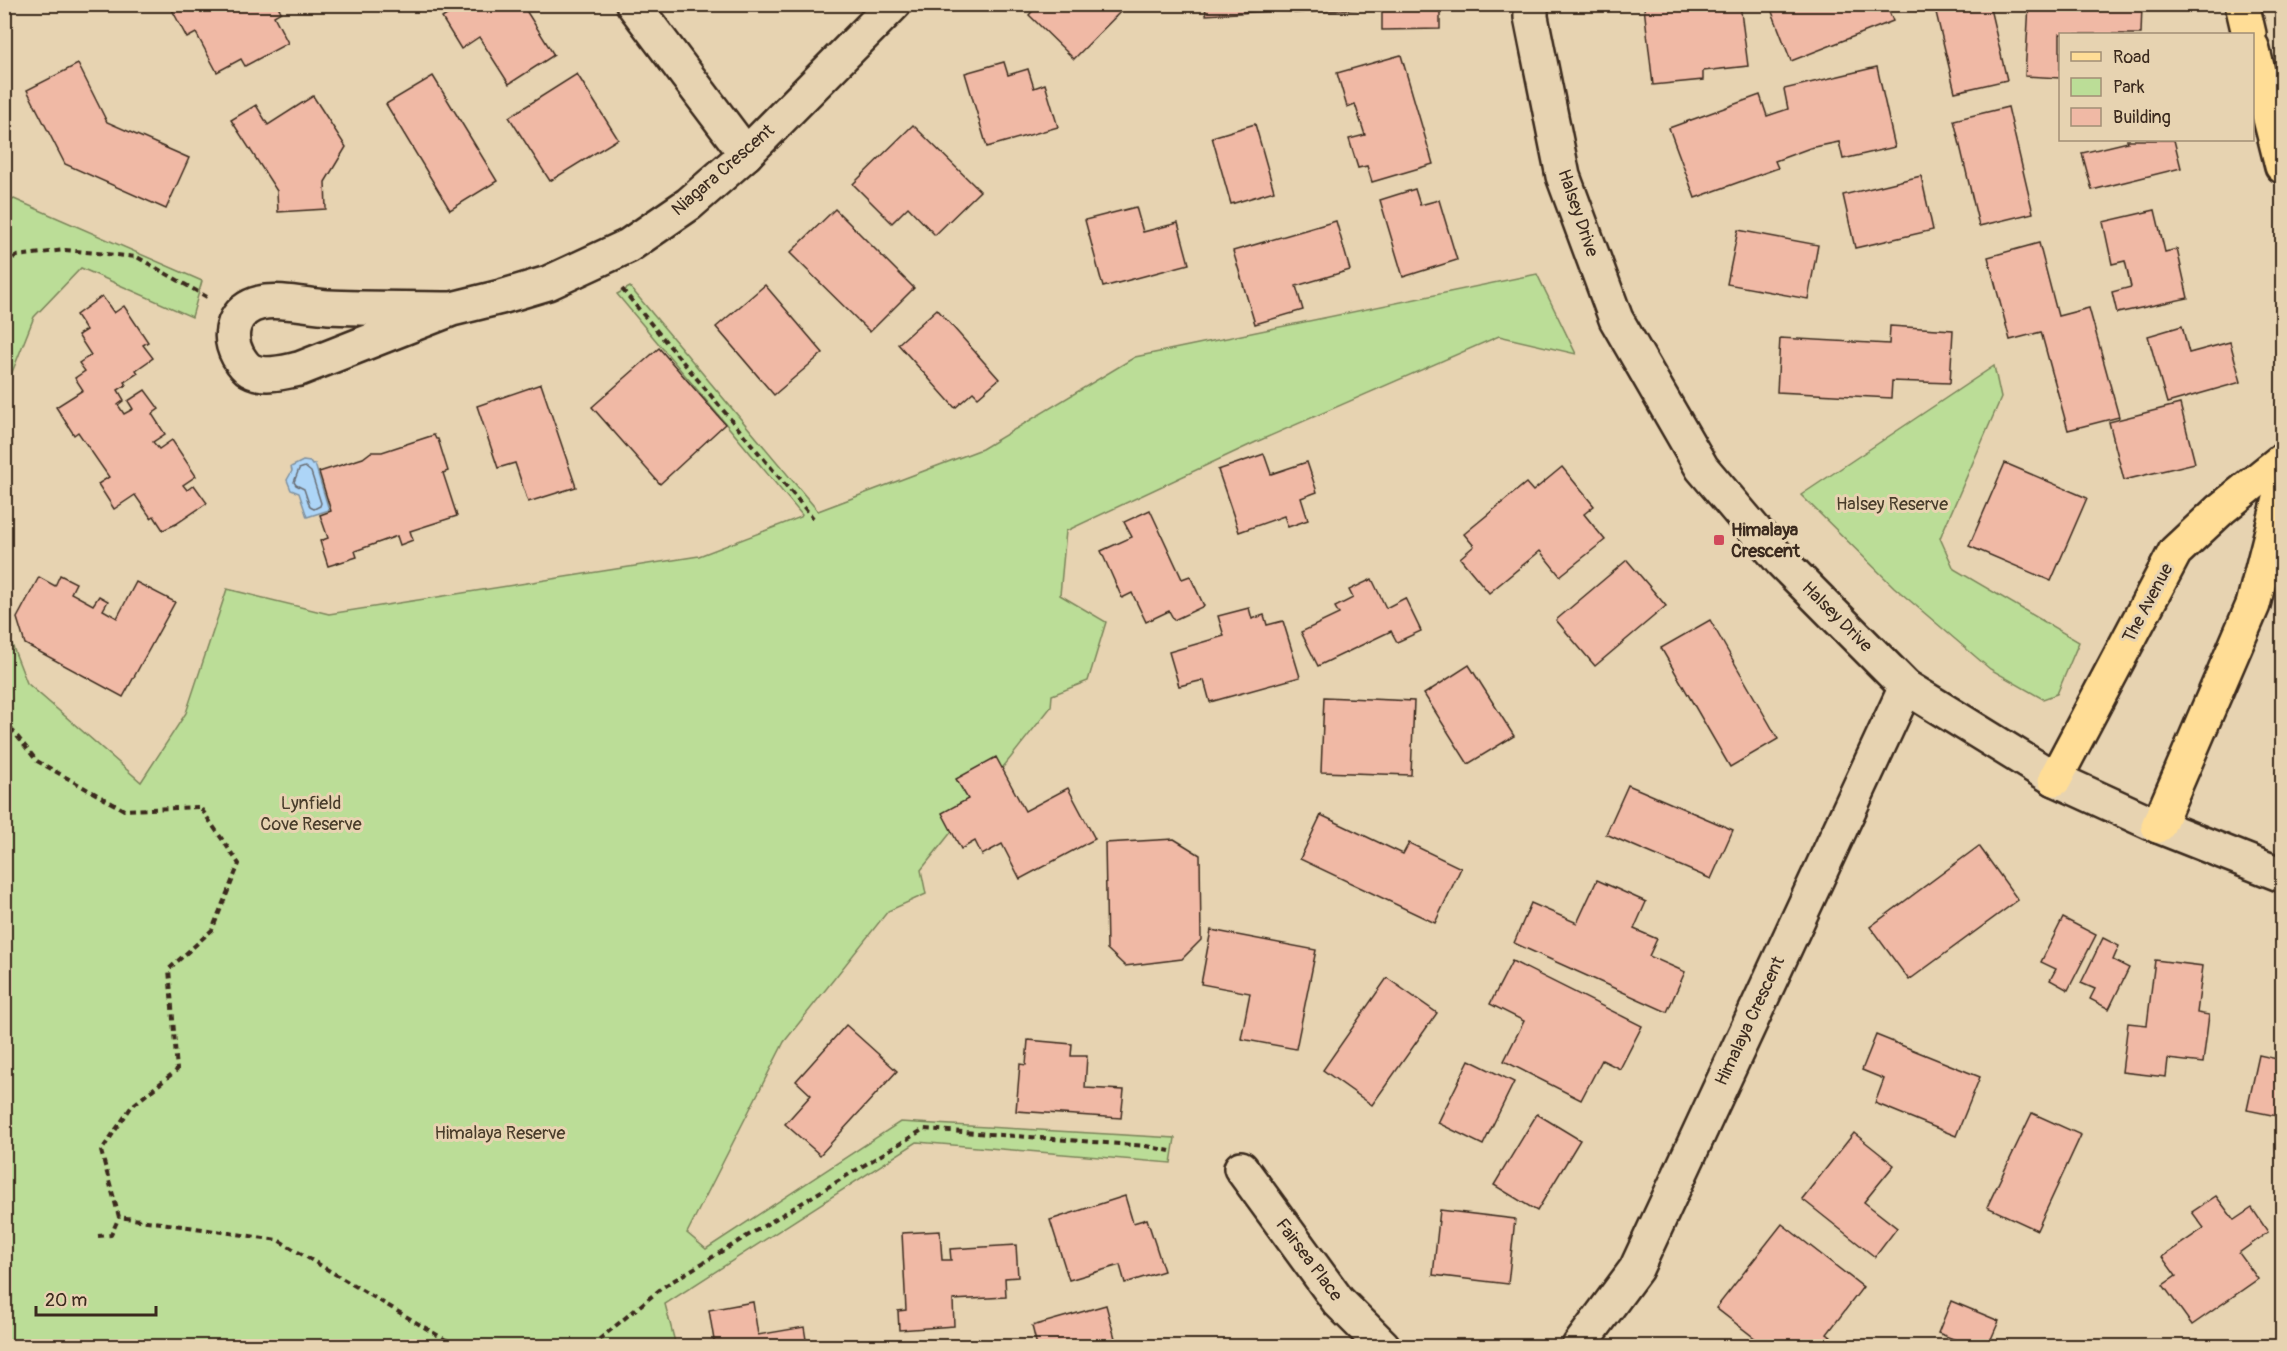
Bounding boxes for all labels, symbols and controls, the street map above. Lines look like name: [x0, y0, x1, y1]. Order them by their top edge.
legend: [2059, 33, 2254, 141]
text: Road: [2113, 46, 2150, 69]
text: Park: [2113, 76, 2145, 99]
text: Building: [2113, 106, 2171, 129]
street label: Niagara Crescent: [667, 119, 780, 221]
street label: Halsey Drive: [1552, 166, 1604, 260]
park label: Halsey Reserve: [1836, 493, 1948, 516]
place label: Himalaya Crescent: [1731, 519, 1801, 563]
marker: Himalaya Crescent: [1712, 533, 1726, 547]
street label: The Avenue: [2118, 559, 2179, 647]
street label: Halsey Drive: [1797, 577, 1877, 657]
park label: Lynfield Cove Reserve: [260, 792, 362, 836]
street label: Himalaya Crescent: [1710, 952, 1790, 1089]
park label: Himalaya Reserve: [435, 1122, 565, 1145]
street label: Fairsea Place: [1270, 1214, 1348, 1306]
scale bar: [36, 1279, 156, 1317]
text: 20 m: [45, 1289, 87, 1312]

